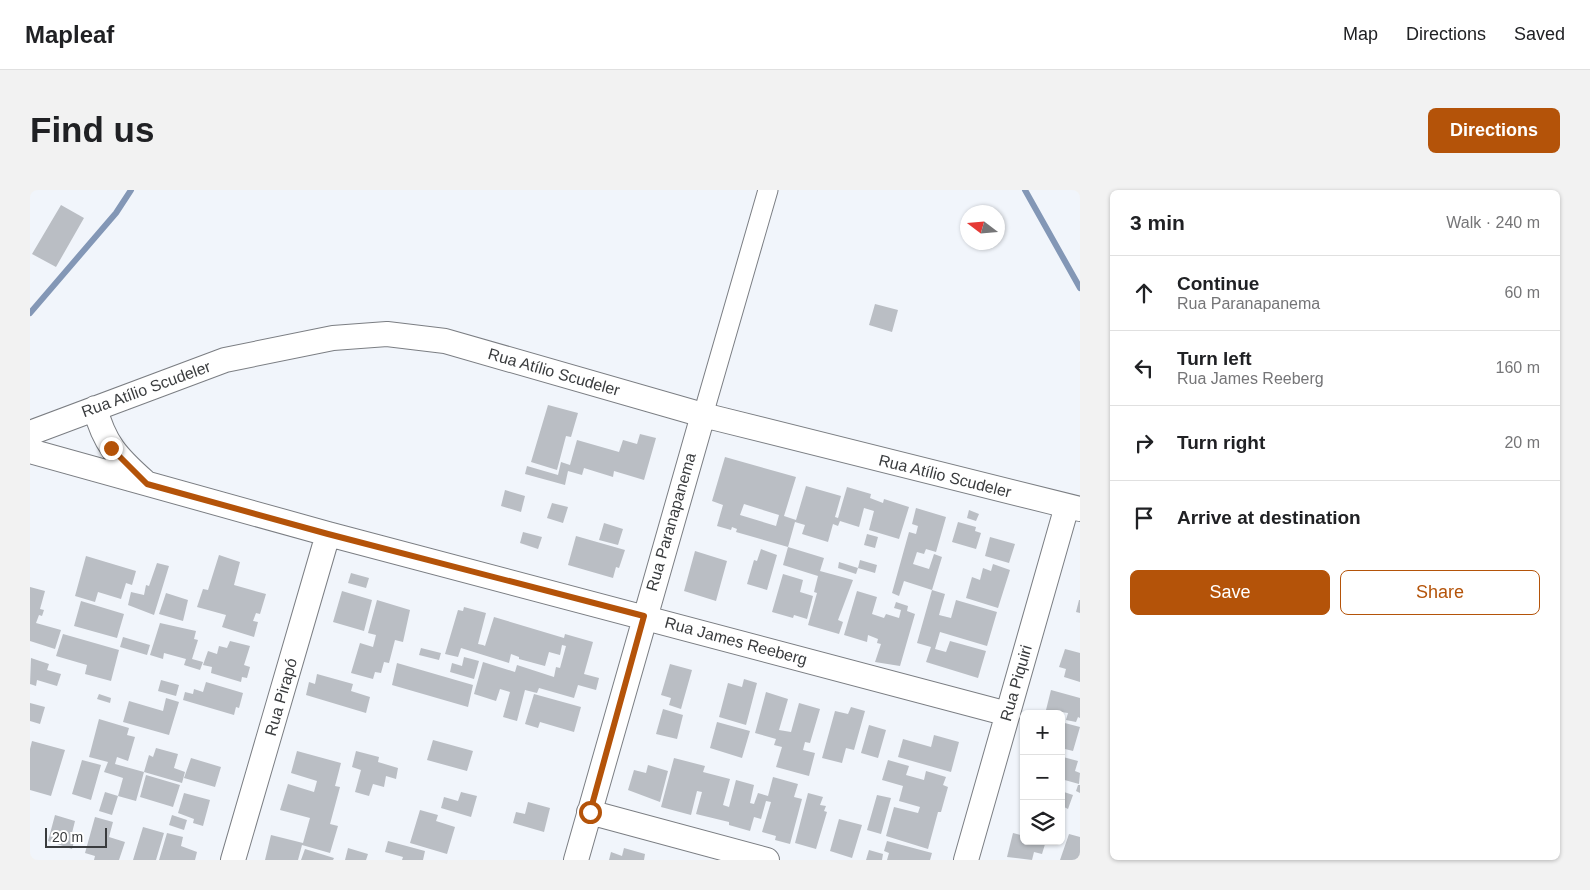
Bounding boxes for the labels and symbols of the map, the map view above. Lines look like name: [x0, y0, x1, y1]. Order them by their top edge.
north arrow: [960, 205, 1005, 250]
street label: Rua Atílio Scudeler: [486, 345, 622, 399]
street label: Rua Atílio Scudeler: [79, 358, 213, 420]
route end: [100, 437, 123, 460]
street label: Rua Paranapanema: [643, 451, 699, 593]
street label: Rua Atílio Scudeler: [877, 451, 1014, 501]
street label: Rua James Reeberg: [663, 614, 809, 668]
street label: Rua Piquiri: [997, 643, 1035, 723]
street label: Rua Pirapó: [262, 656, 300, 738]
route start: [579, 801, 602, 824]
scale bar: [45, 825, 108, 848]

